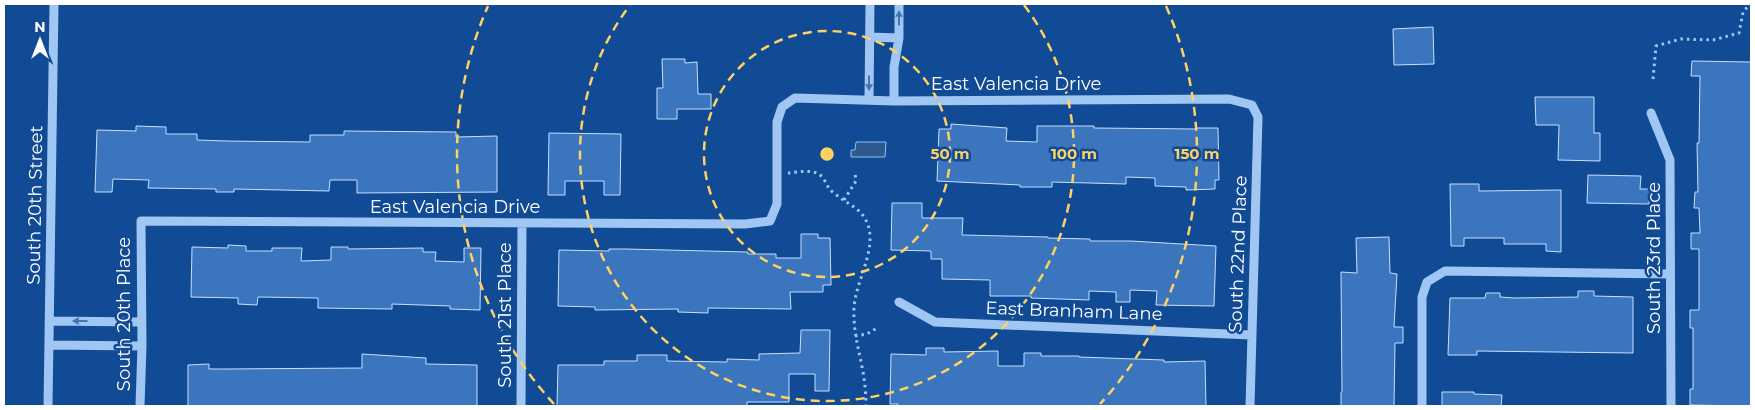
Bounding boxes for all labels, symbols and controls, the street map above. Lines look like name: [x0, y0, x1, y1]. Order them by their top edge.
one-way arrow: [895, 10, 903, 26]
north arrow: [15, 15, 65, 65]
text: N: [34, 18, 46, 36]
street label: East Valencia Drive: [931, 73, 1101, 95]
one-way arrow: [865, 76, 873, 92]
street label: South 20th Street: [23, 125, 47, 285]
text: 50 m: [930, 144, 970, 163]
text: 100 m: [1051, 144, 1097, 163]
text: 150 m: [1175, 144, 1219, 163]
centre of rings: [818, 145, 836, 163]
street label: South 22nd Place: [1224, 175, 1252, 333]
street label: South 23rd Place: [1643, 182, 1665, 334]
street label: East Valencia Drive: [370, 196, 540, 218]
street label: South 20th Place: [113, 237, 135, 391]
street label: South 21st Place: [494, 242, 516, 388]
street label: East Branham Lane: [985, 297, 1163, 325]
one-way arrow: [72, 317, 88, 325]

